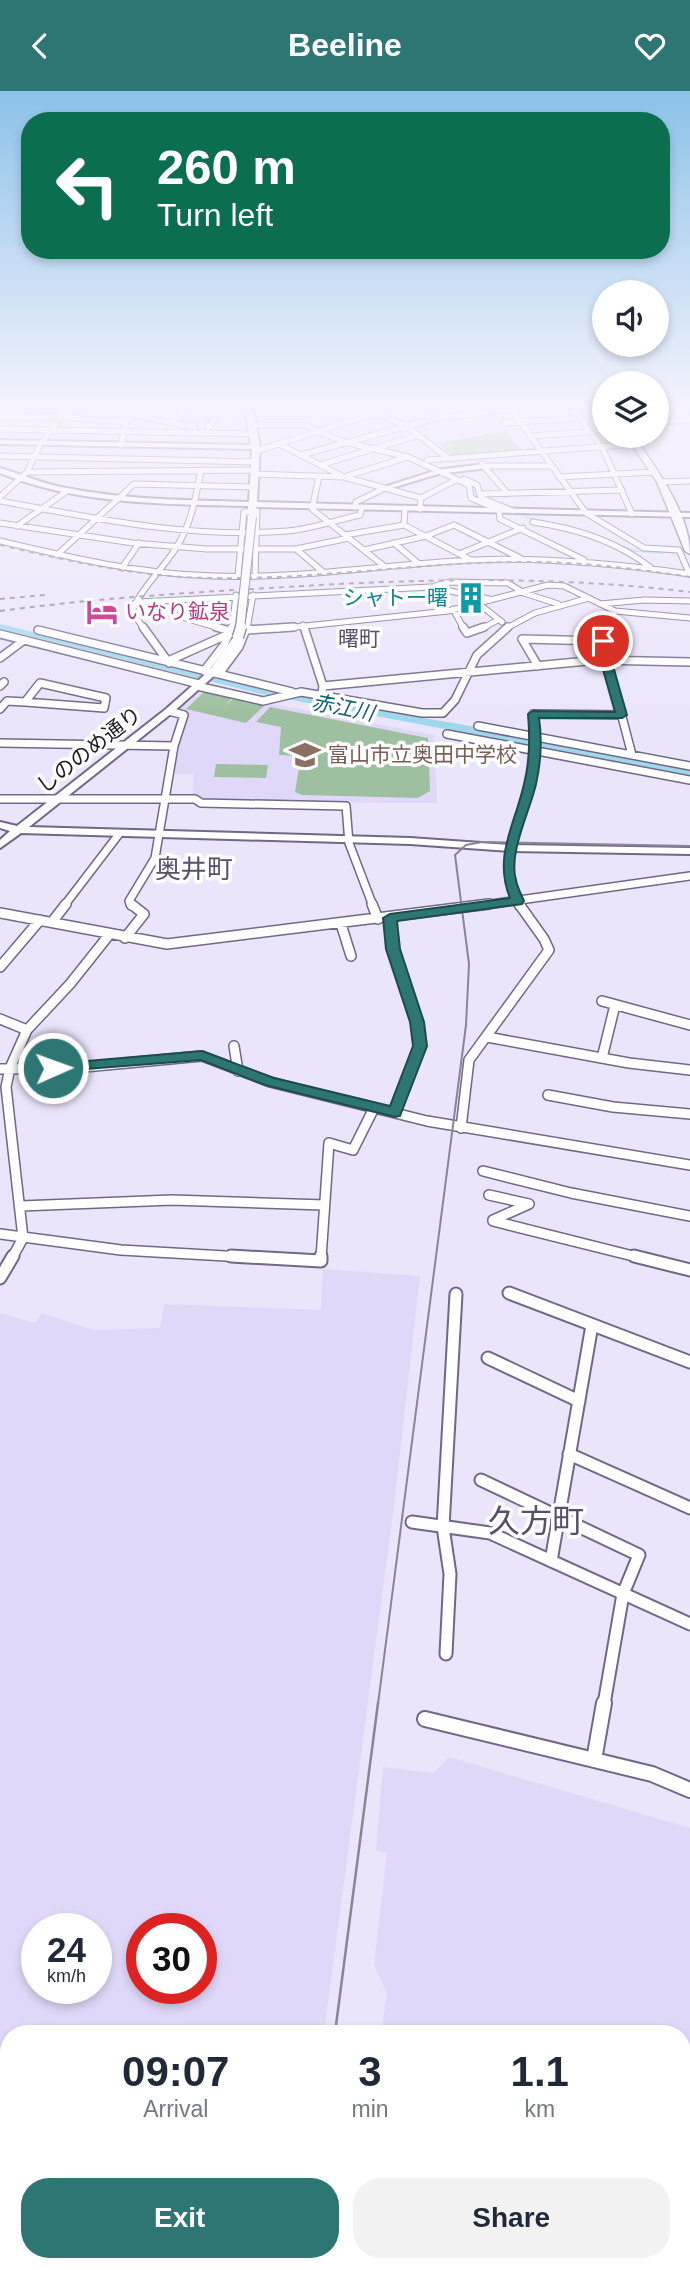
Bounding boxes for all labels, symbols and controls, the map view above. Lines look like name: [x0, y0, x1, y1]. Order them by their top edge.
icon: back: [21, 27, 59, 65]
text: Beeline: [288, 27, 402, 63]
icon: heart: [631, 27, 669, 65]
icon: left: [42, 140, 133, 231]
text: 260 m: [157, 140, 296, 194]
text: Turn left: [157, 197, 273, 233]
map controls: [592, 280, 669, 448]
button: sound: [592, 280, 669, 357]
button: layers: [592, 371, 669, 448]
building icon: シャトー曙: [454, 581, 488, 615]
place label: シャトー曙: [343, 586, 448, 609]
hotel icon: いなり鉱泉: [85, 595, 119, 629]
place label: いなり鉱泉: [125, 600, 230, 623]
pin: [573, 611, 633, 671]
icon: arrive: [584, 622, 622, 660]
district label: 曙町: [338, 627, 380, 650]
water label: 赤江川: [310, 690, 378, 725]
street label: しののめ通り: [32, 702, 145, 797]
school or university icon: 富山市立奥田中学校: [288, 738, 322, 772]
place label: 富山市立奥田中学校: [328, 743, 517, 766]
district label: 奥井町: [155, 854, 233, 884]
position arrow: [16, 1031, 90, 1105]
district label: 久方町: [488, 1503, 584, 1539]
speed limit sign: 30: [126, 1913, 217, 2004]
text: 24: [47, 1930, 86, 1969]
text: km/h: [47, 1966, 86, 1986]
text: 09:07: [122, 2048, 229, 2095]
text: 3: [358, 2048, 382, 2095]
text: 1.1: [511, 2048, 569, 2095]
text: Arrival: [143, 2096, 208, 2122]
text: min: [351, 2096, 389, 2122]
text: km: [524, 2096, 555, 2122]
button: Exit: [21, 2178, 339, 2258]
button: Share: [353, 2178, 670, 2258]

